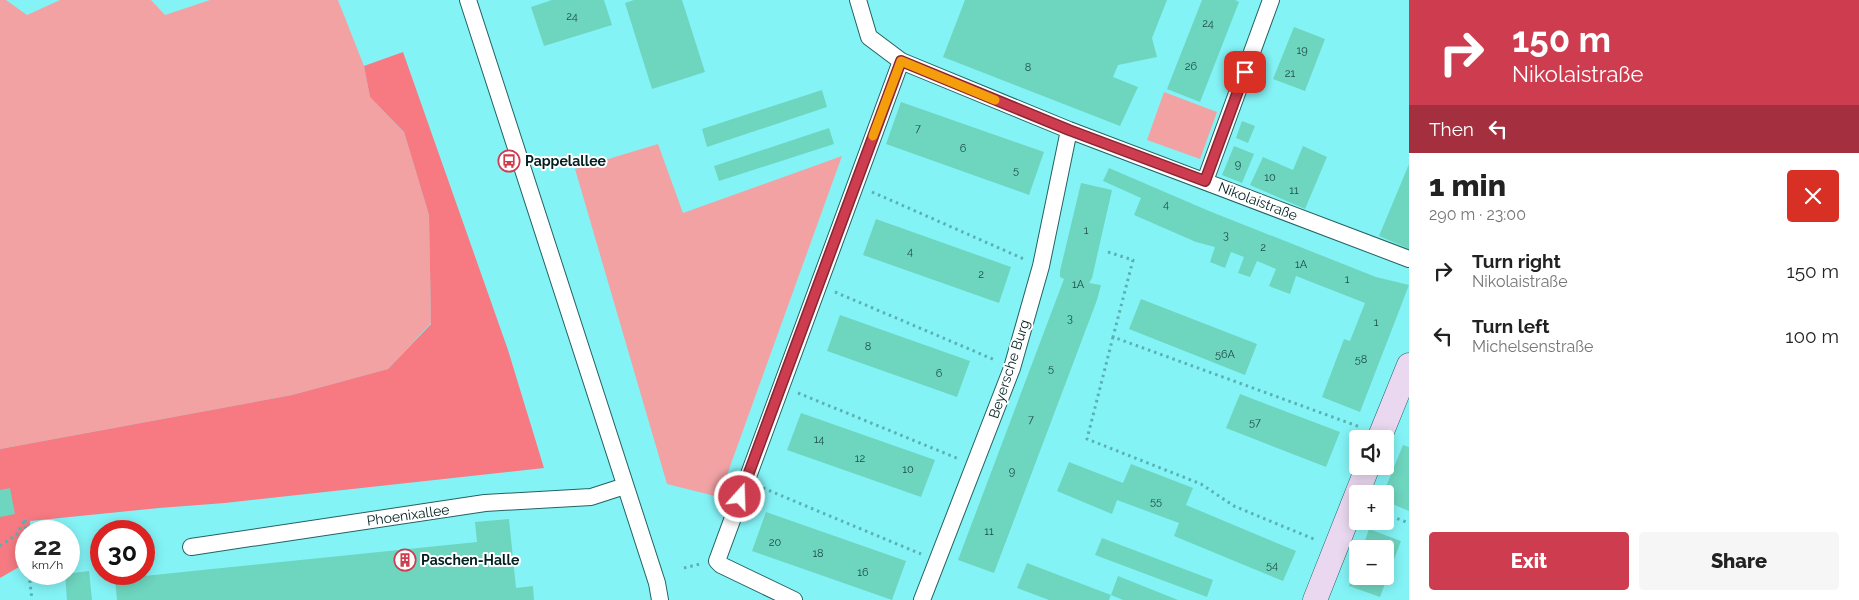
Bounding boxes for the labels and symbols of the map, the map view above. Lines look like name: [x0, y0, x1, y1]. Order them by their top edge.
house number: 24: [566, 10, 578, 23]
house number: 24: [1202, 17, 1214, 30]
house number: 19: [1296, 44, 1308, 57]
pin: [1224, 51, 1266, 93]
house number: 26: [1185, 60, 1198, 73]
house number: 8: [1025, 61, 1031, 74]
house number: 21: [1285, 67, 1296, 80]
house number: 7: [915, 122, 921, 135]
house number: 6: [960, 142, 967, 155]
bus stop icon: Pappelallee: [497, 149, 521, 173]
place label: Pappelallee: [525, 153, 607, 169]
house number: 9: [1235, 158, 1241, 171]
house number: 5: [1013, 164, 1019, 177]
house number: 10: [1264, 171, 1276, 184]
street label: Nikolaistraße: [1216, 179, 1300, 223]
house number: 11: [1289, 184, 1299, 197]
house number: 4: [1163, 198, 1169, 211]
house number: 1: [1084, 224, 1089, 237]
house number: 3: [1223, 229, 1229, 242]
house number: 2: [1260, 241, 1266, 254]
house number: 4: [907, 245, 913, 258]
house number: 1A: [1295, 258, 1308, 271]
house number: 2: [978, 268, 984, 281]
house number: 1: [1345, 273, 1350, 286]
house number: 1A: [1072, 278, 1085, 291]
house number: 3: [1067, 312, 1073, 325]
house number: 1: [1374, 316, 1379, 329]
street label: Beyersche Burg: [985, 317, 1033, 421]
house number: 8: [865, 340, 871, 353]
house number: 56A: [1215, 348, 1236, 361]
house number: 58: [1355, 353, 1367, 366]
house number: 5: [1048, 362, 1054, 375]
house number: 6: [936, 367, 943, 380]
house number: 7: [1028, 413, 1034, 426]
house number: 57: [1249, 416, 1261, 429]
house number: 14: [814, 433, 824, 446]
house number: 12: [855, 452, 865, 465]
house number: 10: [902, 463, 914, 476]
house number: 9: [1009, 465, 1015, 478]
position arrow: [713, 470, 765, 522]
house number: 55: [1150, 495, 1162, 508]
street label: Phoenixallee: [366, 501, 450, 529]
speed limit sign: 30: [90, 520, 155, 585]
house number: 11: [984, 525, 994, 538]
house number: 20: [769, 536, 781, 549]
house number: 18: [812, 547, 824, 560]
building icon: Paschen-Halle: [393, 548, 417, 572]
place label: Paschen-Halle: [421, 552, 520, 568]
house number: 54: [1266, 559, 1278, 572]
house number: 16: [857, 566, 869, 579]

